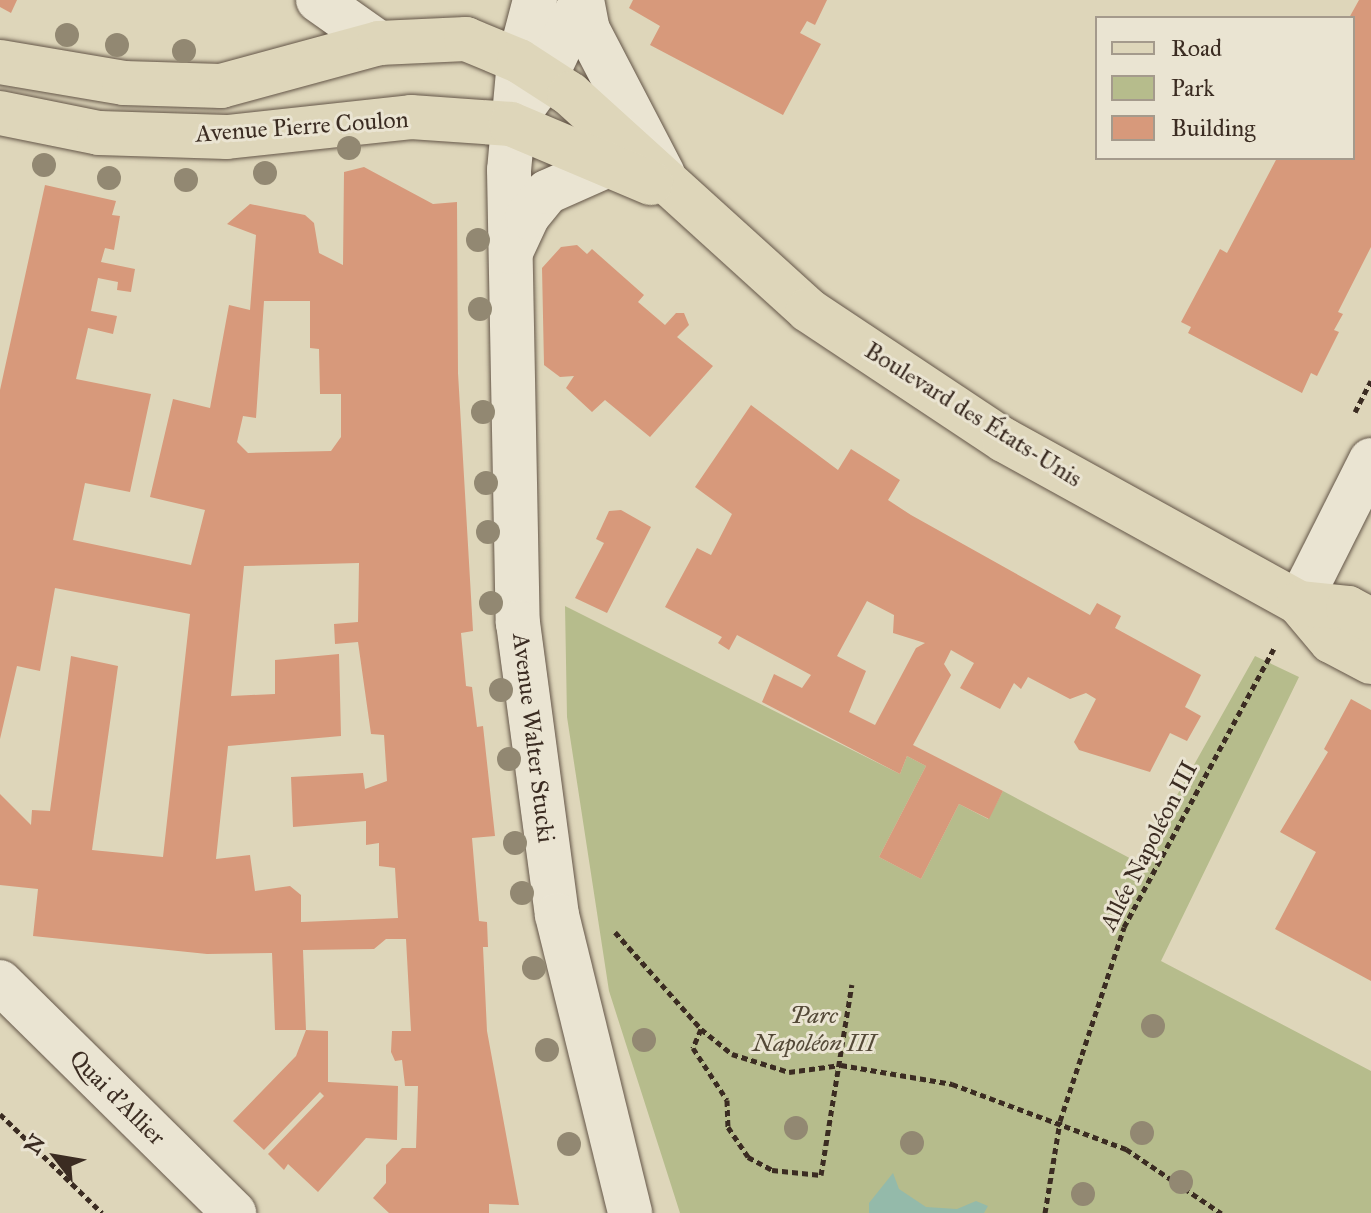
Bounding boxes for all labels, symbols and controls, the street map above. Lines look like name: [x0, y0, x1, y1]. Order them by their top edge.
legend: [1095, 16, 1355, 160]
text: Road: [1171, 33, 1222, 63]
text: Park: [1171, 73, 1214, 103]
street label: Avenue Pierre Coulon: [194, 105, 410, 149]
text: Building: [1171, 113, 1256, 143]
street label: Boulevard des États-Unis: [859, 336, 1087, 494]
street label: Avenue Walter Stucki: [506, 632, 560, 844]
street label: Allée Napoléon III: [1094, 757, 1204, 935]
park label: Parc Napoléon III: [752, 1002, 876, 1058]
street label: Quai d'Allier: [63, 1044, 171, 1152]
north arrow: [16, 1117, 96, 1197]
text: N: [19, 1129, 51, 1159]

